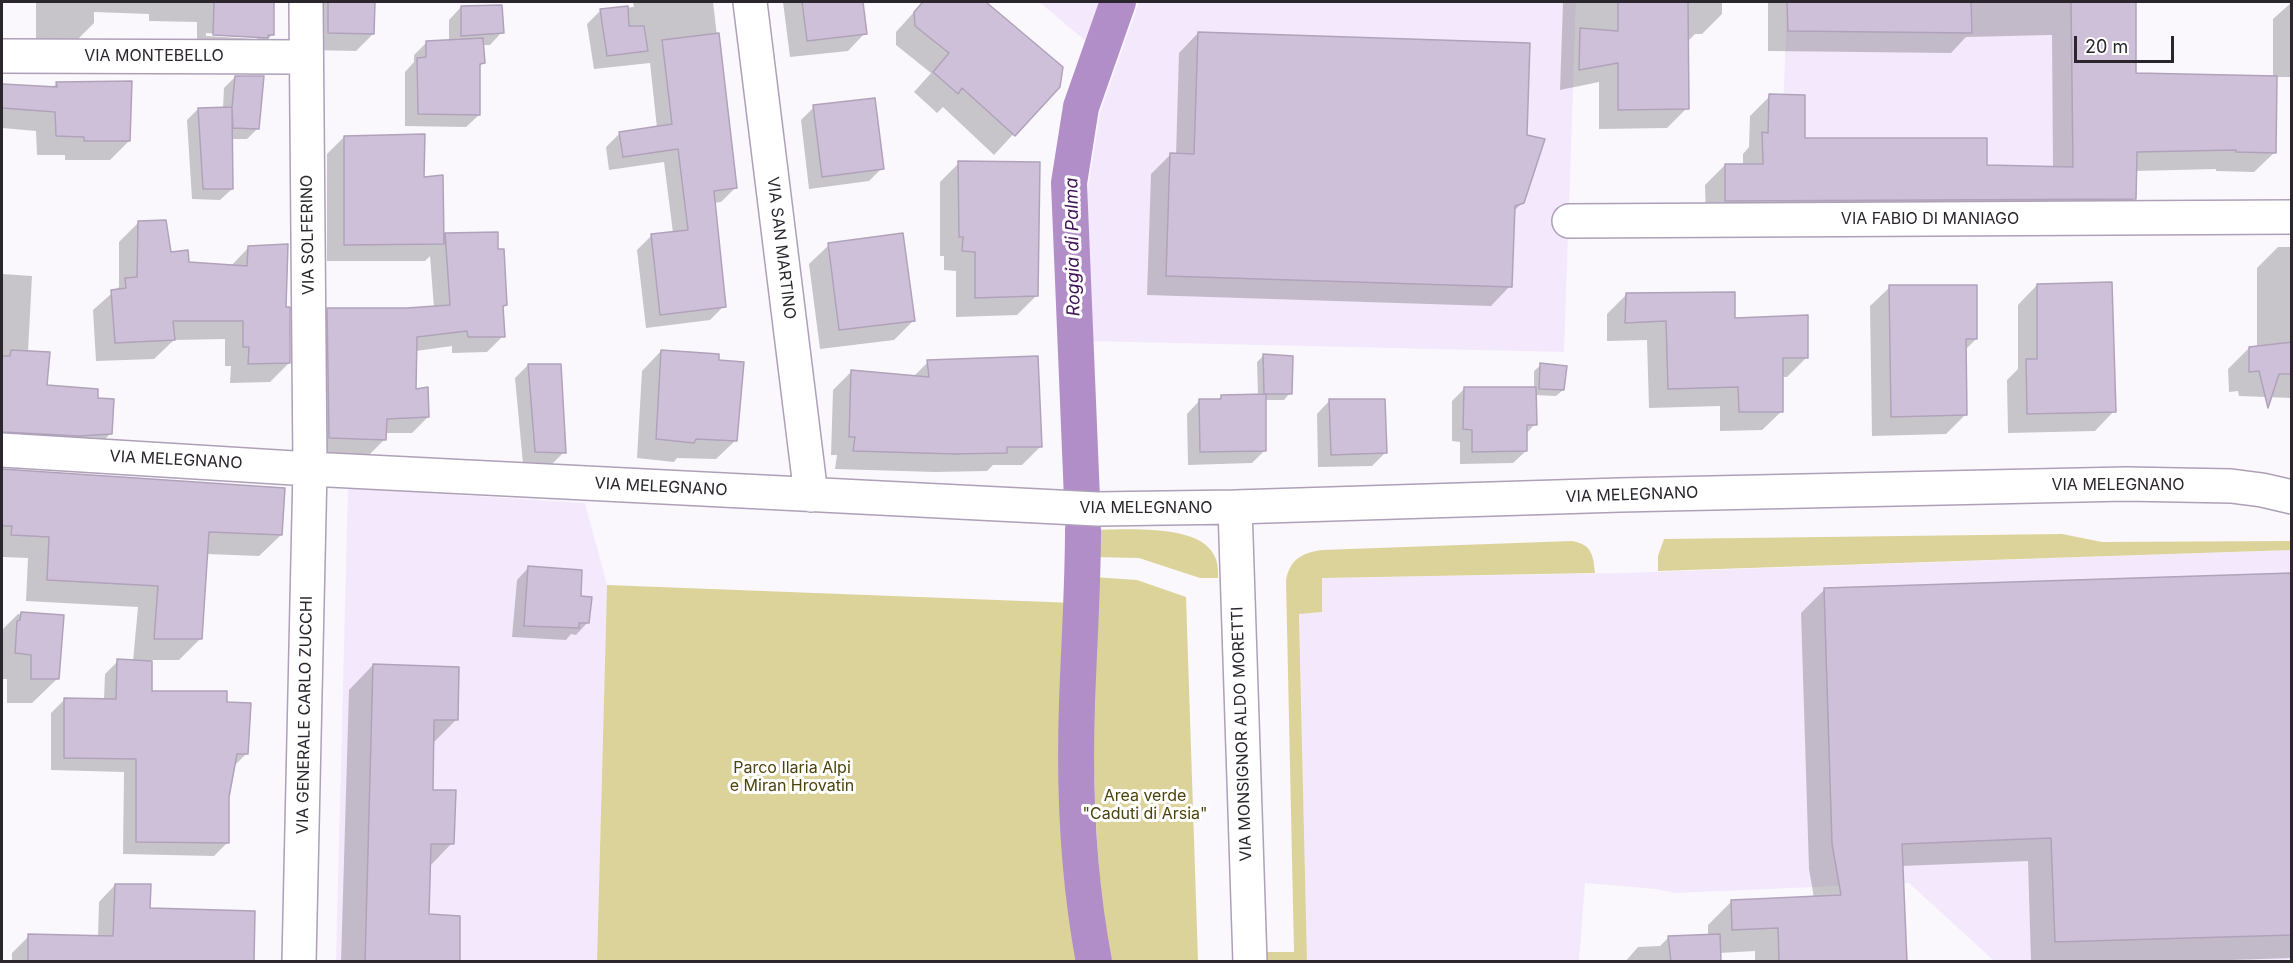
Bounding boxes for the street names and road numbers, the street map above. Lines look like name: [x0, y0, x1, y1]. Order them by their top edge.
street label: VIA MONTEBELLO: [84, 46, 224, 66]
street label: VIA SOLFERINO: [297, 175, 319, 295]
street label: VIA SAN MARTINO: [763, 176, 799, 320]
street label: VIA FABIO DI MANIAGO: [1841, 209, 2019, 229]
street label: VIA MELEGNANO: [109, 447, 243, 473]
street label: VIA MELEGNANO: [594, 474, 728, 500]
street label: VIA MELEGNANO: [2052, 475, 2184, 495]
street label: VIA MELEGNANO: [1565, 483, 1699, 507]
street label: VIA MELEGNANO: [1080, 498, 1212, 518]
street label: VIA GENERALE CARLO ZUCCHI: [293, 596, 317, 834]
street label: VIA MONSIGNOR ALDO MORETTI: [1228, 606, 1256, 862]

